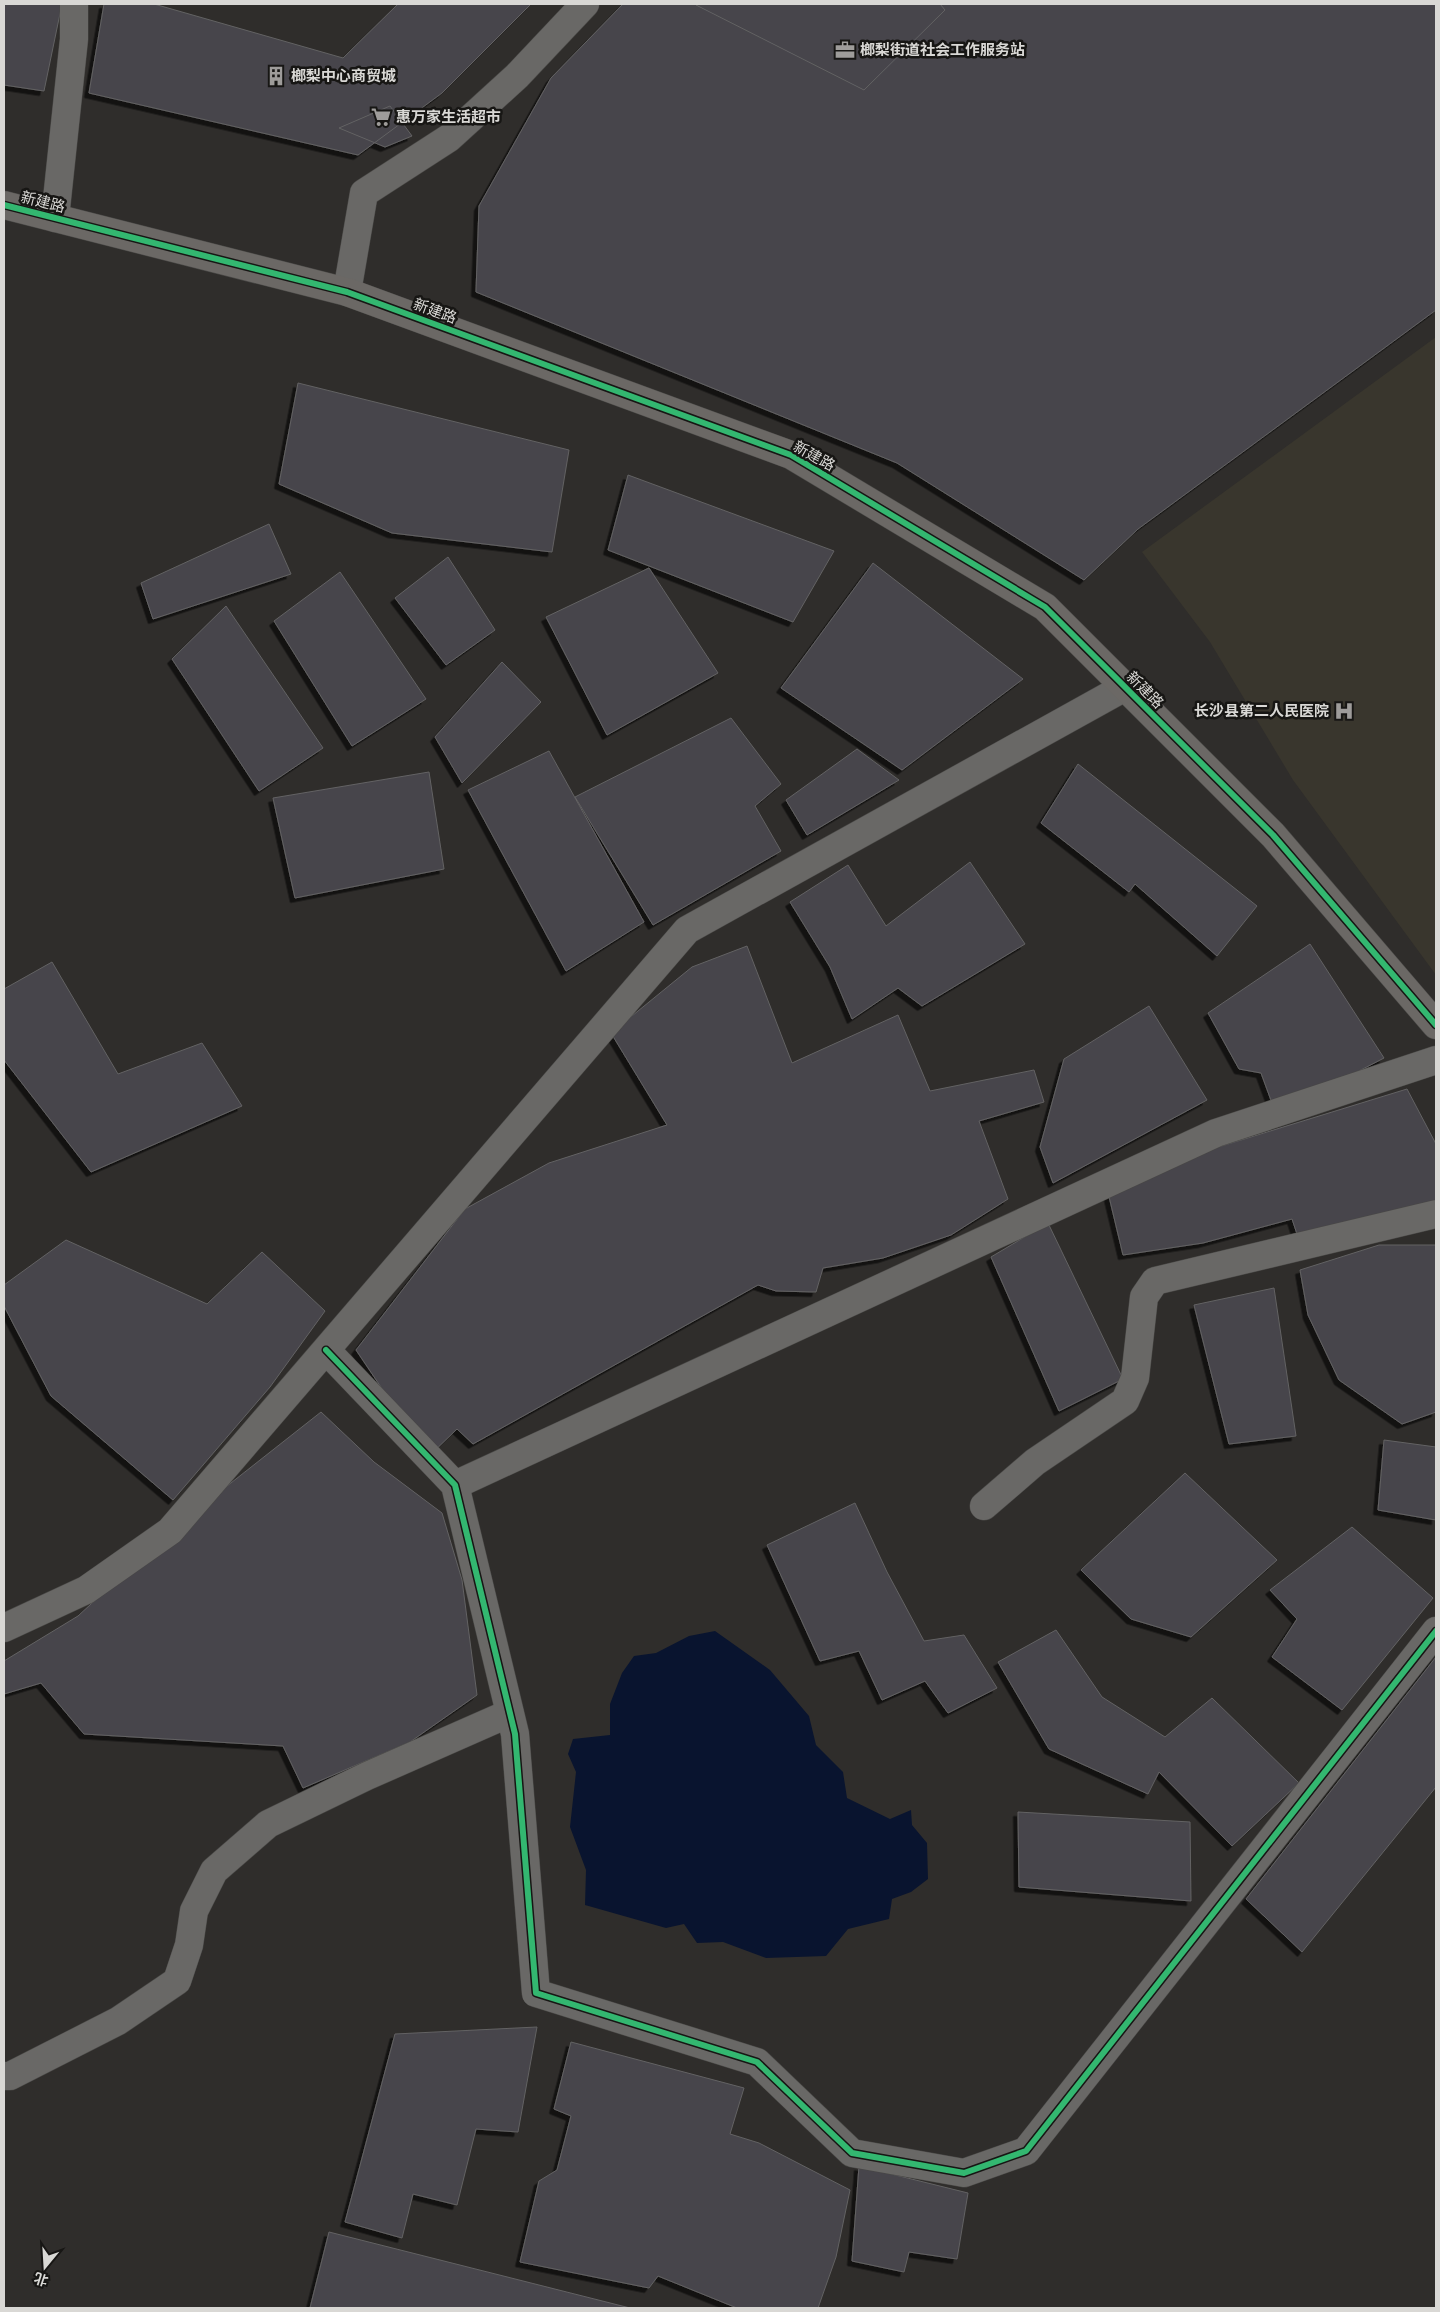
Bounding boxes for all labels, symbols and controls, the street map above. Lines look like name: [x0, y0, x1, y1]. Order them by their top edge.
office icon: 榔梨街道社会工作服务站: [834, 39, 856, 61]
place label: 榔梨街道社会工作服务站: [860, 39, 1025, 60]
building icon: 榔梨中心商贸城: [265, 65, 287, 87]
place label: 榔梨中心商贸城: [291, 65, 396, 86]
supermarket icon: 惠万家生活超市: [370, 106, 392, 128]
place label: 惠万家生活超市: [396, 106, 501, 127]
street label: 新建路: [19, 186, 68, 217]
street label: 新建路: [410, 293, 460, 328]
street label: 新建路: [789, 435, 839, 476]
street label: 新建路: [1122, 666, 1169, 713]
place label: 长沙县第二人民医院: [1194, 700, 1329, 721]
hospital icon: 长沙县第二人民医院: [1333, 700, 1355, 722]
north arrow: [20, 2242, 70, 2292]
text: 北: [31, 2268, 51, 2291]

